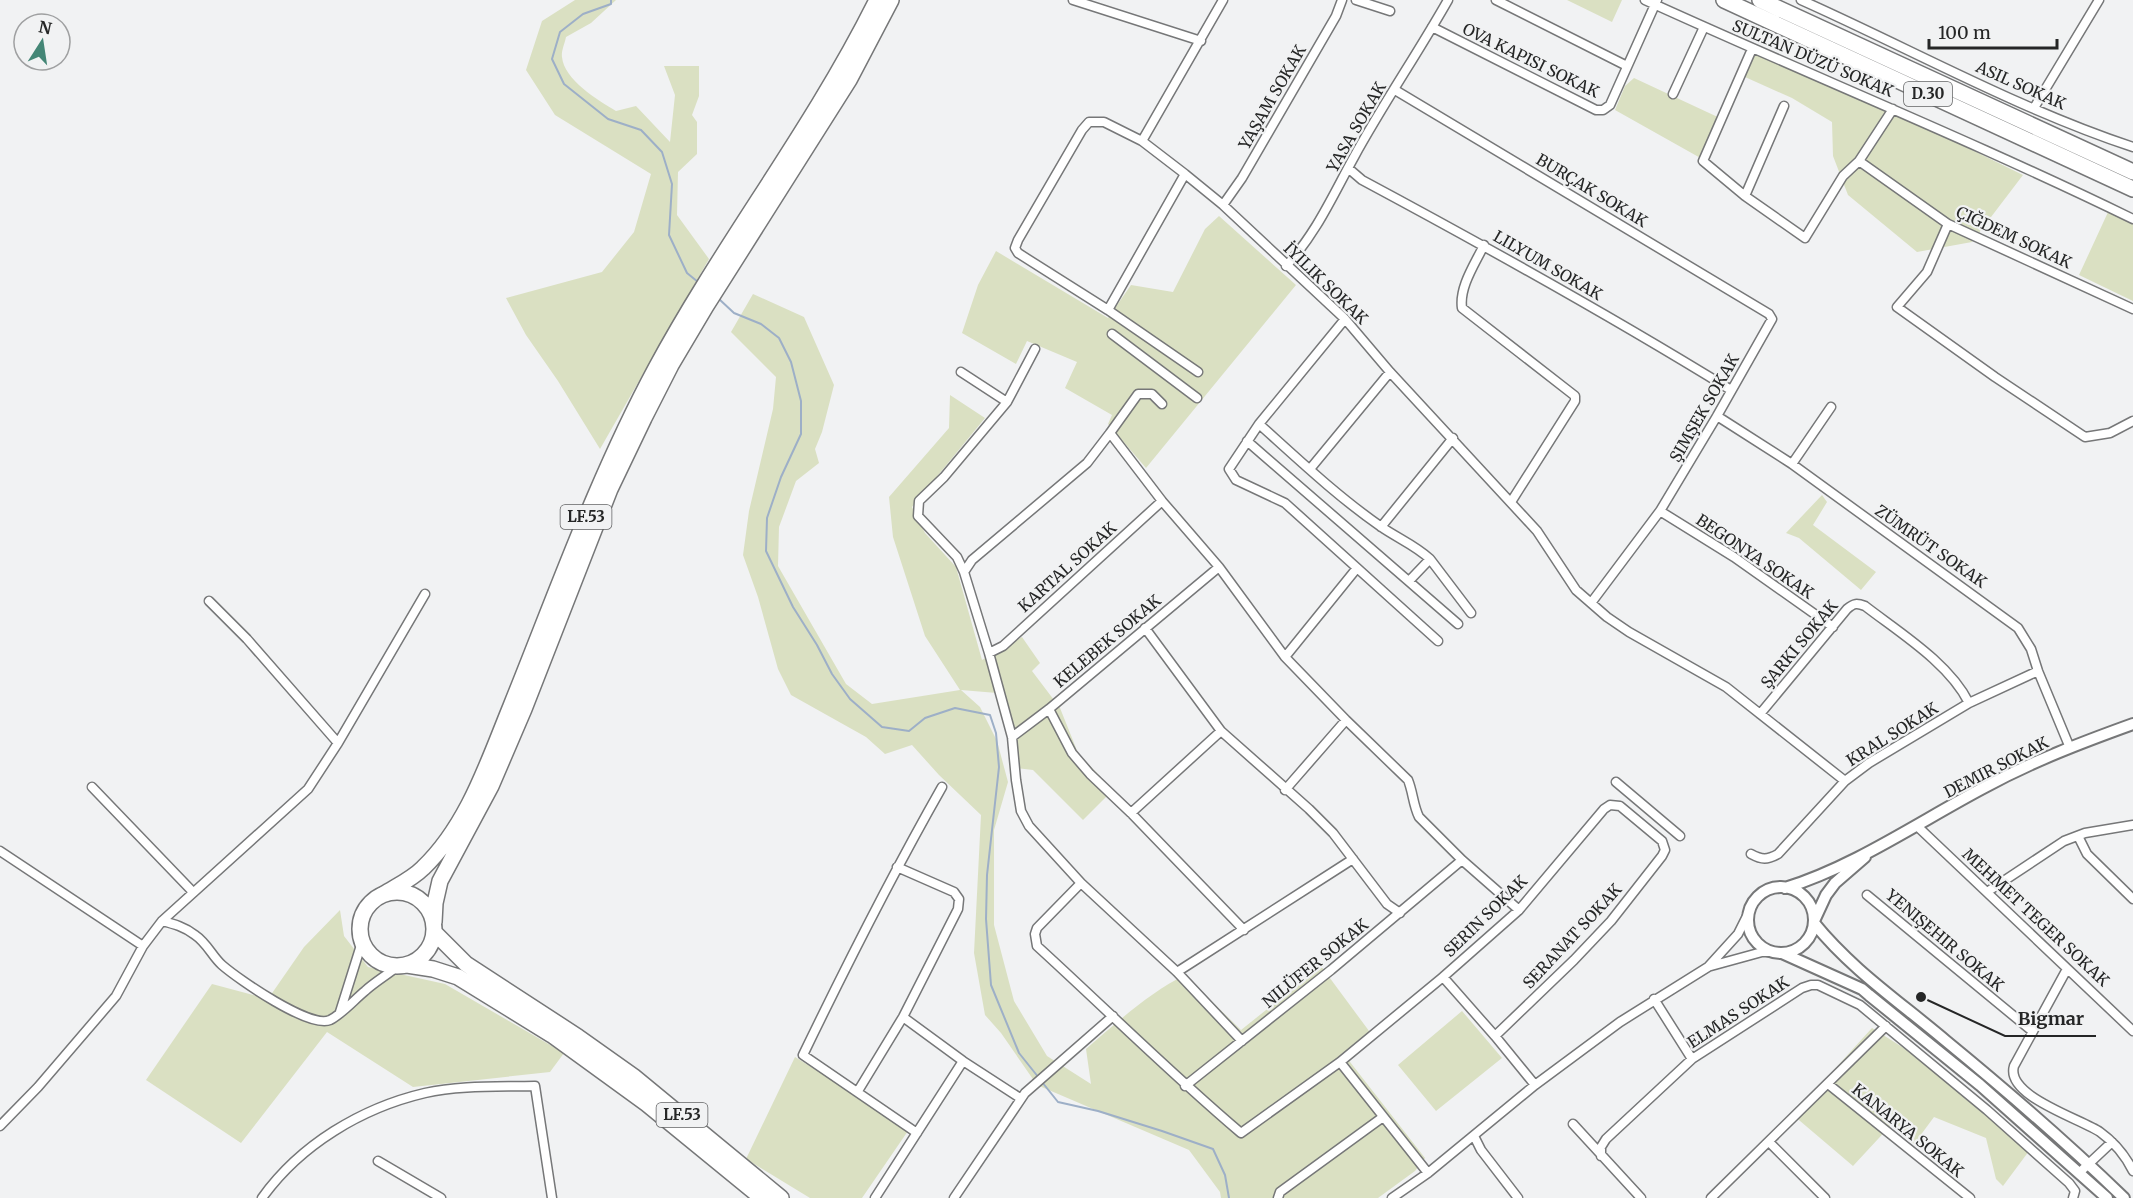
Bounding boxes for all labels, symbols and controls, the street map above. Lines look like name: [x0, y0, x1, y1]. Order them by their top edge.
north arrow: [12, 12, 72, 72]
scale bar: [1929, 12, 2056, 50]
street label: SULTAN DÜZÜ SOKAK: [1729, 15, 1897, 101]
text: N: [37, 16, 54, 38]
street label: OVA KAPISI SOKAK: [1459, 18, 1603, 102]
text: 100 m: [1938, 21, 1991, 44]
street label: YAŞAM SOKAK: [1234, 41, 1310, 154]
street label: ASIL SOKAK: [1972, 56, 2069, 114]
street label: YASA SOKAK: [1322, 78, 1390, 176]
road number: D.30: [1904, 82, 1952, 106]
street label: BURÇAK SOKAK: [1533, 149, 1652, 231]
street label: ÇIĞDEM SOKAK: [1953, 202, 2075, 273]
street label: LILYUM SOKAK: [1490, 226, 1606, 304]
street label: İYILIK SOKAK: [1280, 238, 1373, 328]
street label: ŞIMŞEK SOKAK: [1665, 350, 1743, 466]
street label: ZÜMRÜT SOKAK: [1871, 500, 1991, 592]
road number: LF.53: [560, 505, 612, 529]
street label: BEGONYA SOKAK: [1693, 509, 1818, 603]
street label: KARTAL SOKAK: [1014, 517, 1121, 616]
street label: KELEBEK SOKAK: [1049, 590, 1165, 692]
street label: ŞARKI SOKAK: [1756, 595, 1842, 692]
street label: KRAL SOKAK: [1843, 698, 1942, 770]
street label: DEMIR SOKAK: [1940, 732, 2052, 802]
street label: MEHMET TEGER SOKAK: [1958, 844, 2114, 991]
street label: SERIN SOKAK: [1439, 871, 1531, 961]
street label: SERANAT SOKAK: [1518, 879, 1626, 992]
street label: YENIŞEHIR SOKAK: [1881, 884, 2008, 995]
street label: NILÜFER SOKAK: [1258, 914, 1372, 1012]
street label: ELMAS SOKAK: [1684, 972, 1793, 1052]
callout: Bigmar: [2005, 1000, 2096, 1036]
text: Bigmar: [2018, 1007, 2084, 1030]
street label: KANARYA SOKAK: [1848, 1079, 1968, 1181]
road number: LF.53: [656, 1103, 708, 1127]

